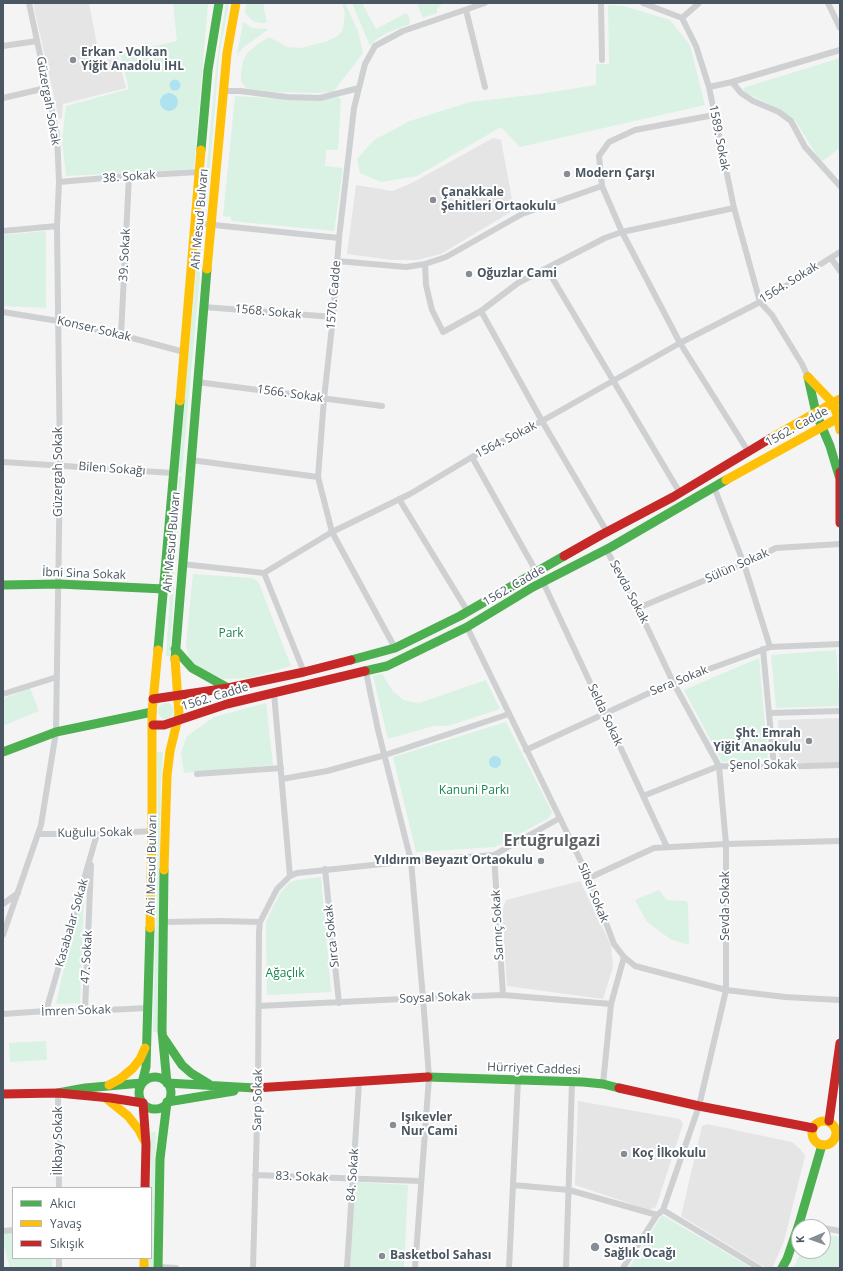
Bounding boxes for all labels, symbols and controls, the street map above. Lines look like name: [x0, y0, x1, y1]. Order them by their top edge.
place label: Erkan - Volkan Yiğit Anadolu İHL: [81, 46, 184, 74]
street label: Güzergah Sokak: [33, 55, 63, 147]
marker: Erkan - Volkan Yiğit Anadolu İHL: [68, 55, 78, 65]
street label: 1589. Sokak: [706, 104, 732, 172]
place label: Modern Çarşı: [575, 167, 655, 181]
street label: 38. Sokak: [102, 168, 156, 186]
street label: Ahi Mesud Bulvarı: [188, 168, 212, 270]
marker: Modern Çarşı: [562, 169, 572, 179]
place label: Çanakkale Şehitleri Ortaokulu: [441, 186, 556, 214]
marker: Çanakkale Şehitleri Ortaokulu: [428, 195, 438, 205]
street label: 39. Sokak: [116, 228, 134, 282]
street label: 1564. Sokak: [757, 259, 821, 307]
street label: 1570. Cadde: [324, 260, 344, 330]
place label: Oğuzlar Cami: [477, 267, 557, 281]
marker: Oğuzlar Cami: [464, 269, 474, 279]
street label: 1568. Sokak: [234, 302, 302, 322]
street label: Konser Sokak: [56, 313, 132, 345]
street label: 1566. Sokak: [256, 382, 324, 406]
street label: 1562. Cadde: [763, 404, 831, 450]
street label: 1564. Sokak: [473, 418, 539, 462]
street label: Güzergah Sokak: [52, 427, 66, 517]
street label: Bilen Sokağı: [78, 459, 146, 479]
street label: Ahi Mesud Bulvarı: [160, 491, 184, 593]
street label: Sülün Sokak: [703, 546, 771, 586]
street label: Sevda Sokak: [606, 558, 652, 626]
street label: 1562. Cadde: [480, 562, 548, 610]
street label: İbni Sina Sokak: [42, 565, 126, 583]
park label: Park: [218, 627, 244, 641]
street label: Sera Sokak: [648, 663, 710, 699]
street label: 1562. Cadde: [180, 680, 250, 714]
street label: Selda Sokak: [584, 682, 626, 748]
place label: Şht. Emrah Yiğit Anaokulu: [713, 727, 801, 755]
marker: Şht. Emrah Yiğit Anaokulu: [804, 736, 814, 746]
street label: Şenol Sokak: [729, 759, 797, 773]
park label: Kanuni Parkı: [439, 784, 509, 798]
street label: Ahi Mesud Bulvarı: [144, 814, 160, 916]
street label: Kuğulu Sokak: [57, 825, 133, 841]
district label: Ertuğrulgazi: [504, 831, 600, 851]
place label: Yıldırım Beyazıt Ortaokulu: [374, 854, 533, 868]
marker: Yıldırım Beyazıt Ortaokulu: [536, 856, 546, 866]
street label: Sibel Sokak: [575, 861, 611, 925]
street label: Sevda Sokak: [719, 871, 733, 941]
street label: Kasabalar Sokak: [53, 877, 91, 969]
street label: Sarnıç Sokak: [489, 889, 507, 961]
street label: Sırca Sokak: [322, 904, 342, 968]
street label: 47. Sokak: [78, 930, 96, 984]
park label: Ağaçlık: [266, 967, 304, 981]
street label: Soysal Sokak: [399, 990, 471, 1006]
street label: İmren Sokak: [41, 1003, 111, 1019]
street label: Hürriyet Caddesi: [487, 1060, 581, 1078]
street label: Sarp Sokak: [250, 1069, 266, 1131]
street label: İlkbay Sokak: [52, 1107, 66, 1175]
place label: Işıkevler Nur Cami: [401, 1111, 458, 1139]
marker: Işıkevler Nur Cami: [388, 1120, 398, 1130]
place label: Koç İlkokulu: [632, 1147, 706, 1161]
street label: 84. Sokak: [344, 1148, 362, 1202]
marker: Koç İlkokulu: [619, 1149, 629, 1159]
street label: 83. Sokak: [275, 1169, 329, 1185]
legend: [12, 1187, 152, 1259]
text: Akıcı: [50, 1195, 76, 1212]
text: Yavaş: [50, 1215, 82, 1232]
north arrow: [791, 1219, 831, 1259]
place label: Osmanlı Sağlık Ocağı: [604, 1233, 676, 1261]
text: Sıkışık: [50, 1235, 84, 1252]
text: K: [792, 1235, 807, 1243]
marker: Osmanlı Sağlık Ocağı: [589, 1241, 601, 1253]
place label: Basketbol Sahası: [390, 1249, 491, 1263]
marker: Basketbol Sahası: [377, 1251, 387, 1261]

